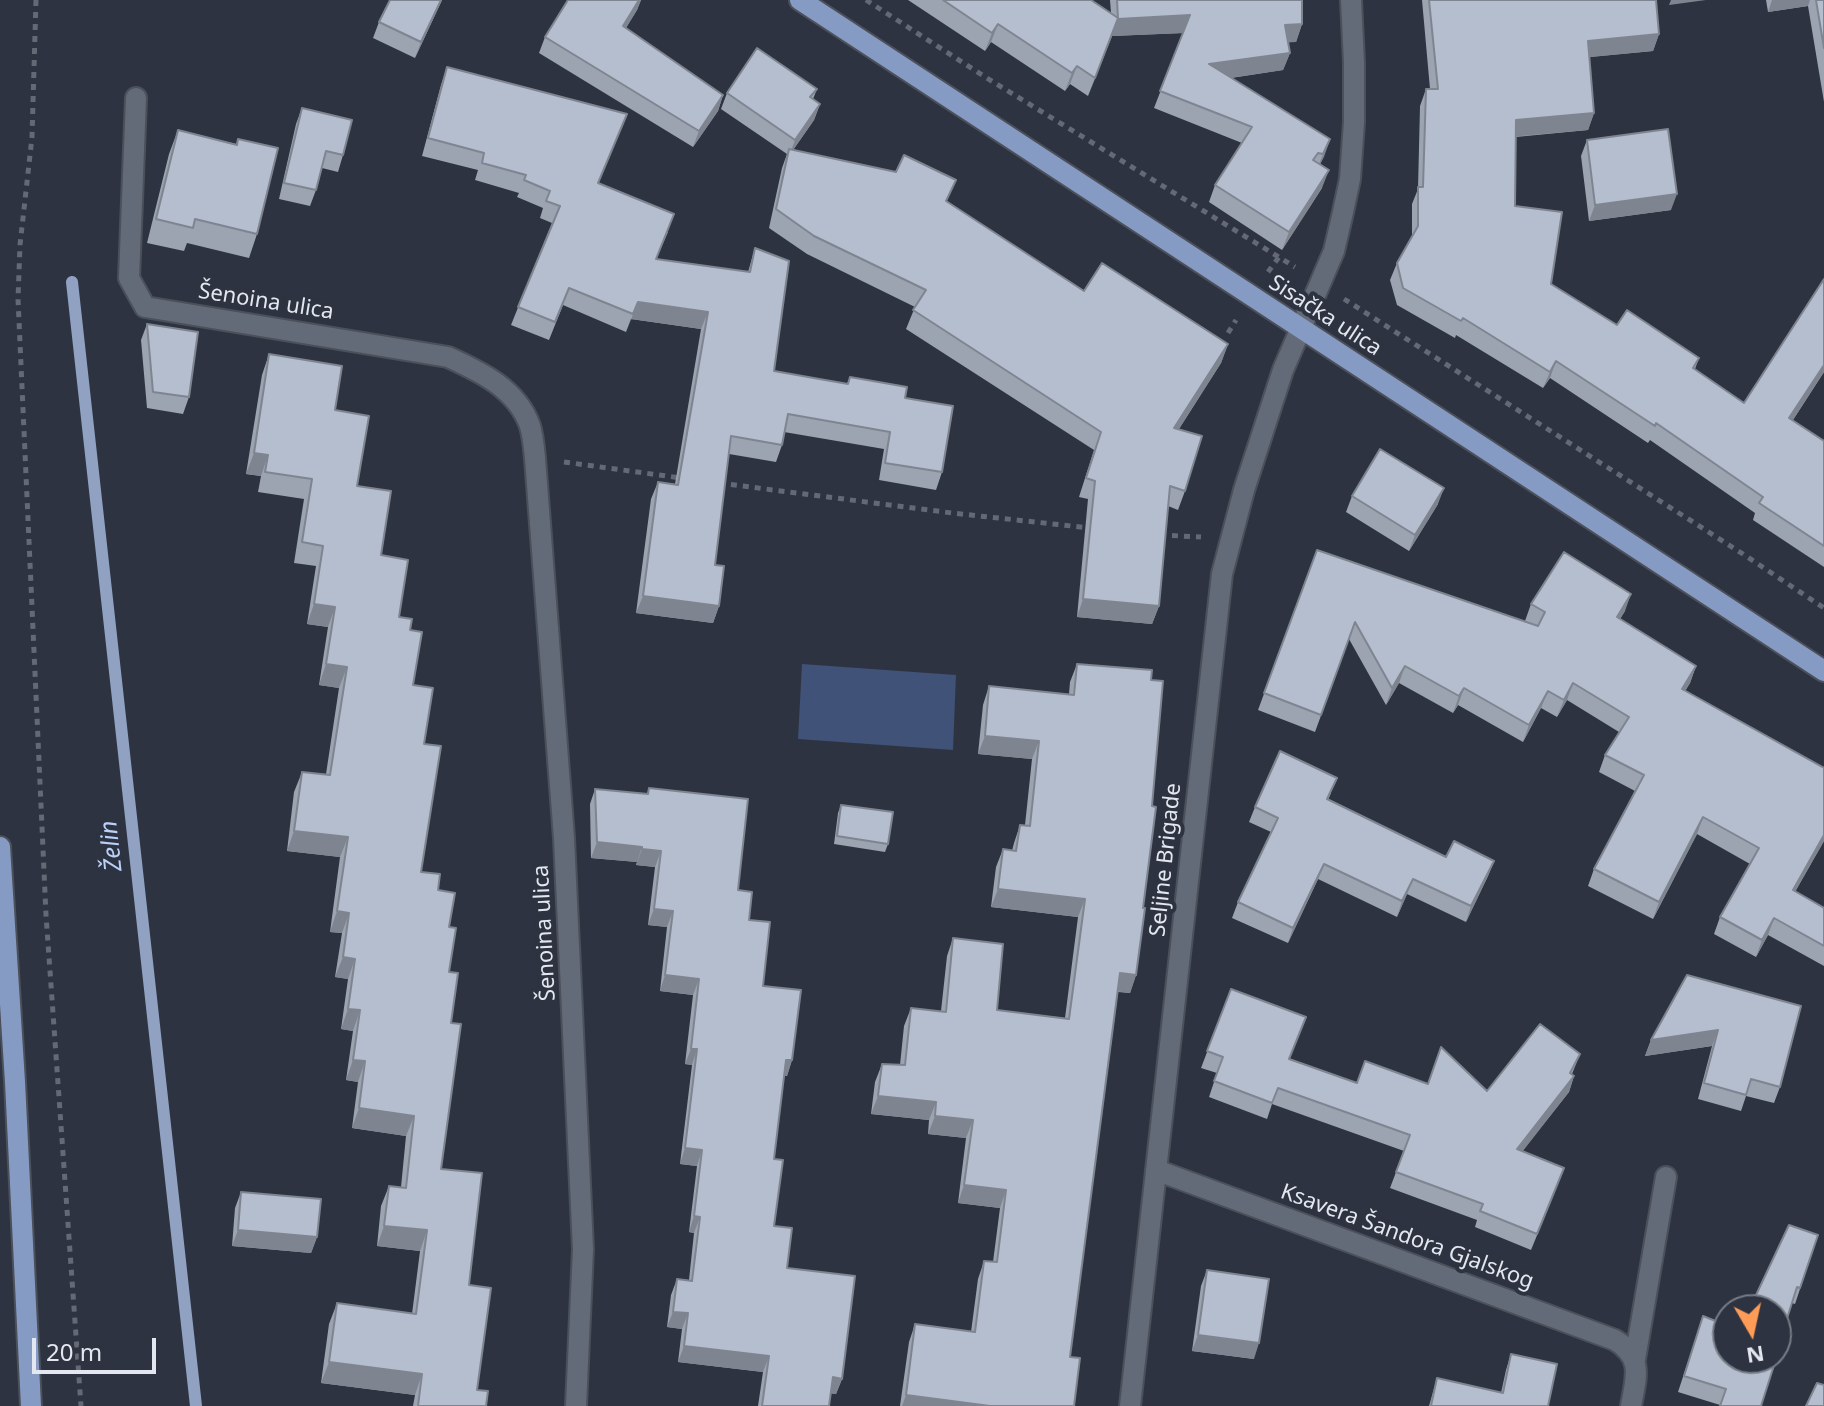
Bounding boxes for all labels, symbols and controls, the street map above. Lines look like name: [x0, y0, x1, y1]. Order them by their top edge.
street label: Sisačka ulica: [1264, 270, 1386, 362]
street label: Šenoina ulica: [196, 278, 336, 326]
street label: Seljine Brigade: [1145, 782, 1187, 938]
water label: Želin: [95, 819, 129, 873]
street label: Šenoina ulica: [528, 864, 562, 1002]
street label: Ksavera Šandora Gjalskog: [1277, 1179, 1537, 1295]
north arrow: [1712, 1294, 1792, 1374]
scale bar: [36, 1322, 160, 1372]
text: 20 m: [46, 1335, 102, 1368]
text: N: [1744, 1340, 1767, 1372]

